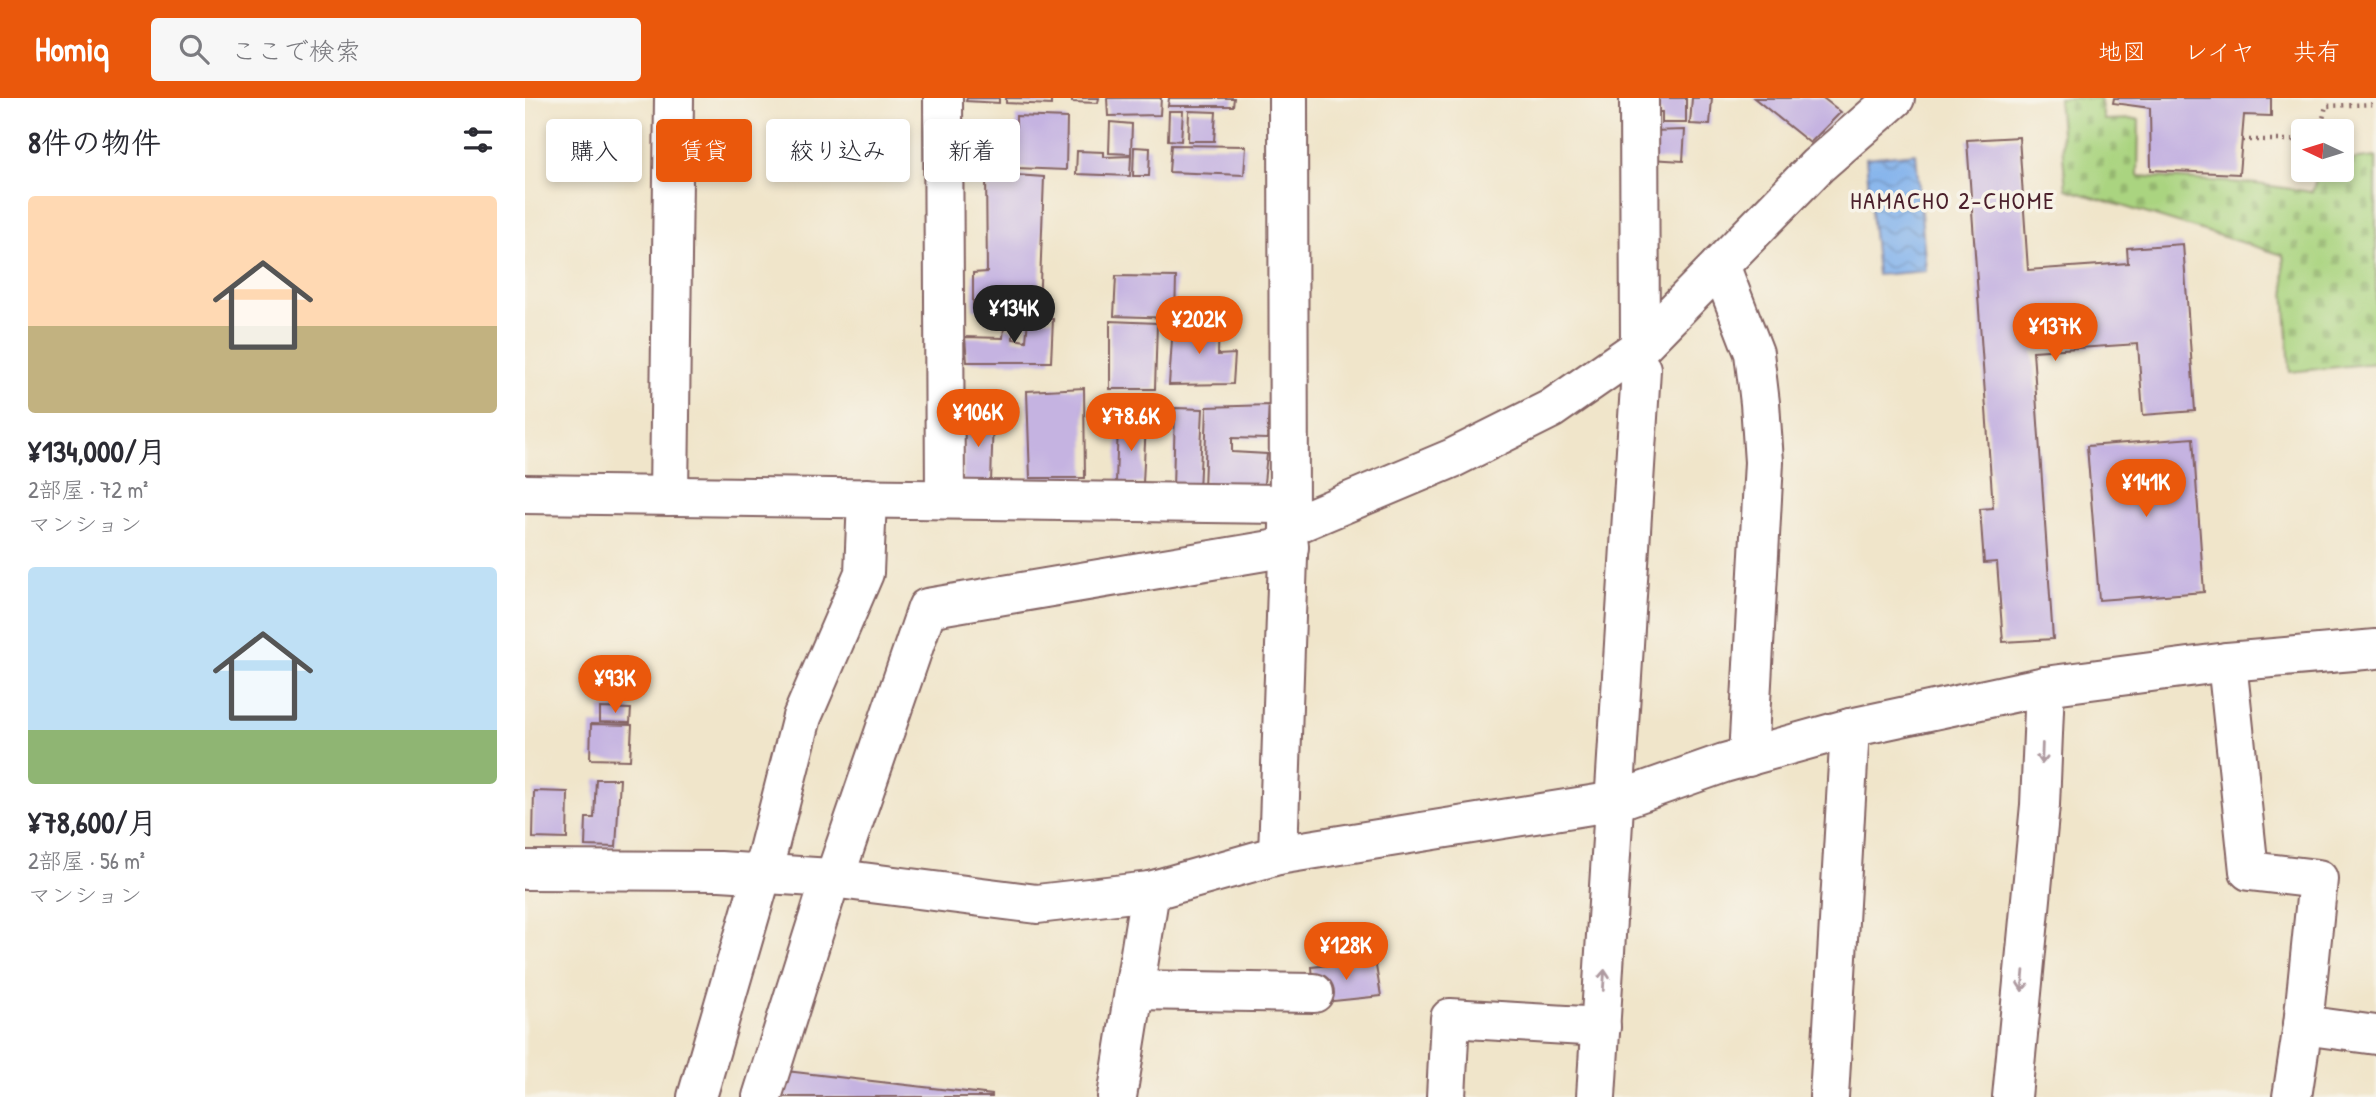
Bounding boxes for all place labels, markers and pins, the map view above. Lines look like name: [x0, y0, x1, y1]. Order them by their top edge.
pin: ¥134K: [965, 286, 1063, 345]
pin: ¥202K: [1150, 296, 1248, 356]
pin: ¥137K: [2006, 303, 2104, 363]
pin: ¥106K: [929, 390, 1027, 449]
pin: ¥78.6K: [1074, 394, 1188, 453]
pin: ¥141K: [2097, 460, 2195, 519]
pin: ¥93K: [574, 656, 656, 715]
pin: ¥128K: [1297, 922, 1395, 982]

